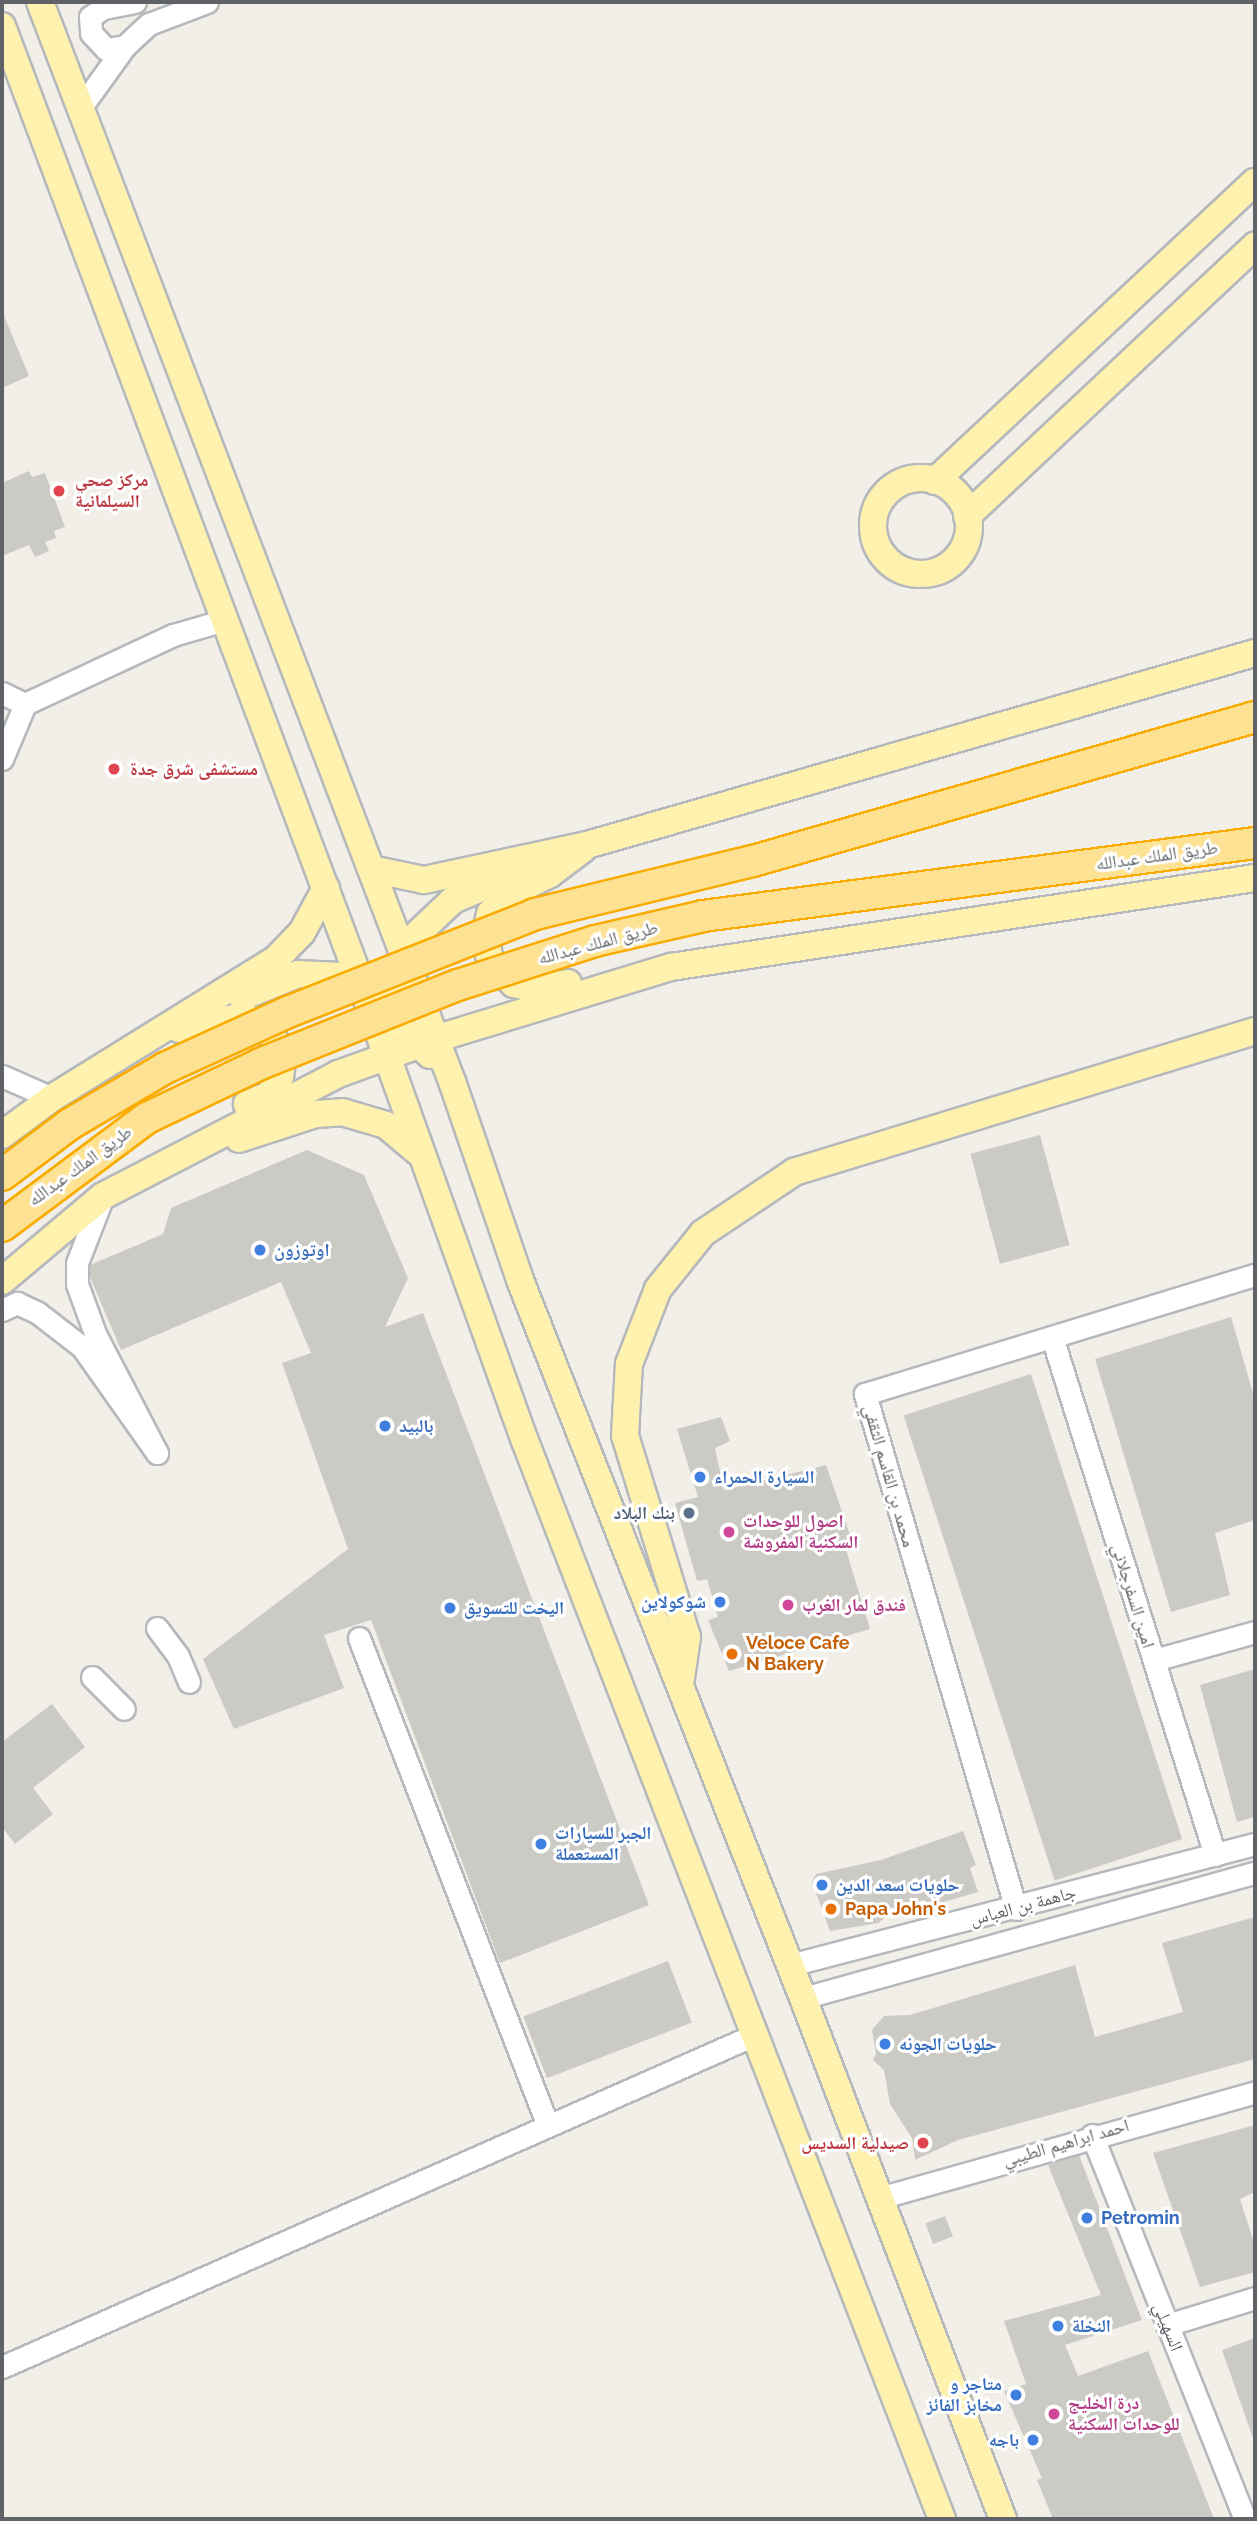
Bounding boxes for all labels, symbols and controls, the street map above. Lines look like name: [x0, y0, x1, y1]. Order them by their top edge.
place label: مركز صحي السيلمانية: [75, 470, 149, 512]
marker: مركز صحي السيلمانية: [49, 481, 69, 501]
place label: مستشفى شرق جدة: [130, 758, 258, 780]
marker: مستشفى شرق جدة: [104, 759, 124, 779]
street label: طريق الملك عبدالله: [1095, 837, 1219, 875]
street label: طريق الملك عبدالله: [536, 917, 660, 969]
street label: طريق الملك عبدالله: [24, 1121, 136, 1211]
place label: اوتوزون: [274, 1239, 330, 1261]
marker: اوتوزون: [252, 1242, 268, 1258]
street label: محمد بن القاسم الثقفي: [858, 1402, 920, 1550]
place label: بالبيد: [399, 1415, 434, 1437]
marker: بالبيد: [377, 1418, 393, 1434]
place label: السيارة الحمراء: [714, 1466, 815, 1488]
marker: السيارة الحمراء: [692, 1469, 708, 1485]
place label: بنك البلاد: [614, 1502, 675, 1524]
marker: بنك البلاد: [681, 1505, 697, 1521]
place label: اصول للوحدات السكنية المفروشة: [743, 1511, 858, 1554]
marker: اصول للوحدات السكنية المفروشة: [721, 1524, 737, 1540]
street label: امين السفرجلاني: [1107, 1541, 1159, 1651]
place label: شوكولاين: [641, 1591, 706, 1613]
marker: شوكولاين: [712, 1594, 728, 1610]
place label: فندق لمار الغرب: [802, 1594, 906, 1616]
place label: اليخت للتسويق: [464, 1597, 564, 1619]
marker: فندق لمار الغرب: [780, 1597, 796, 1613]
marker: اليخت للتسويق: [442, 1600, 458, 1616]
place label: Veloce Cafe N Bakery: [746, 1633, 849, 1676]
marker: Veloce Cafe N Bakery: [724, 1646, 740, 1662]
place label: الجبر للسيارات المستعملة: [555, 1823, 651, 1866]
marker: الجبر للسيارات المستعملة: [533, 1836, 549, 1852]
place label: حلويات سعد الدين: [836, 1874, 959, 1896]
marker: حلويات سعد الدين: [814, 1877, 830, 1893]
street label: جاهمة بن العباس: [968, 1881, 1078, 1931]
place label: Papa John's: [845, 1898, 947, 1920]
marker: Papa John's: [823, 1901, 839, 1917]
place label: حلويات الجونه: [899, 2033, 997, 2055]
marker: حلويات الجونه: [877, 2036, 893, 2052]
street label: احمد ابراهيم الطيبي: [1000, 2115, 1132, 2171]
place label: صيدلية السديس: [801, 2132, 909, 2154]
marker: صيدلية السديس: [915, 2135, 931, 2151]
place label: Petromin: [1101, 2207, 1180, 2229]
marker: Petromin: [1079, 2210, 1095, 2226]
street label: السهيلي: [1149, 2300, 1187, 2354]
place label: النخلة: [1072, 2315, 1111, 2337]
marker: النخلة: [1050, 2318, 1066, 2334]
place label: متاجر و مخابز الفائز: [926, 2374, 1002, 2416]
marker: متاجر و مخابز الفائز: [1008, 2387, 1024, 2403]
place label: درة الخليج للوحدات السكنية: [1068, 2393, 1180, 2436]
marker: درة الخليج للوحدات السكنية: [1046, 2406, 1062, 2422]
place label: باجه: [989, 2429, 1019, 2451]
marker: باجه: [1025, 2432, 1041, 2448]

